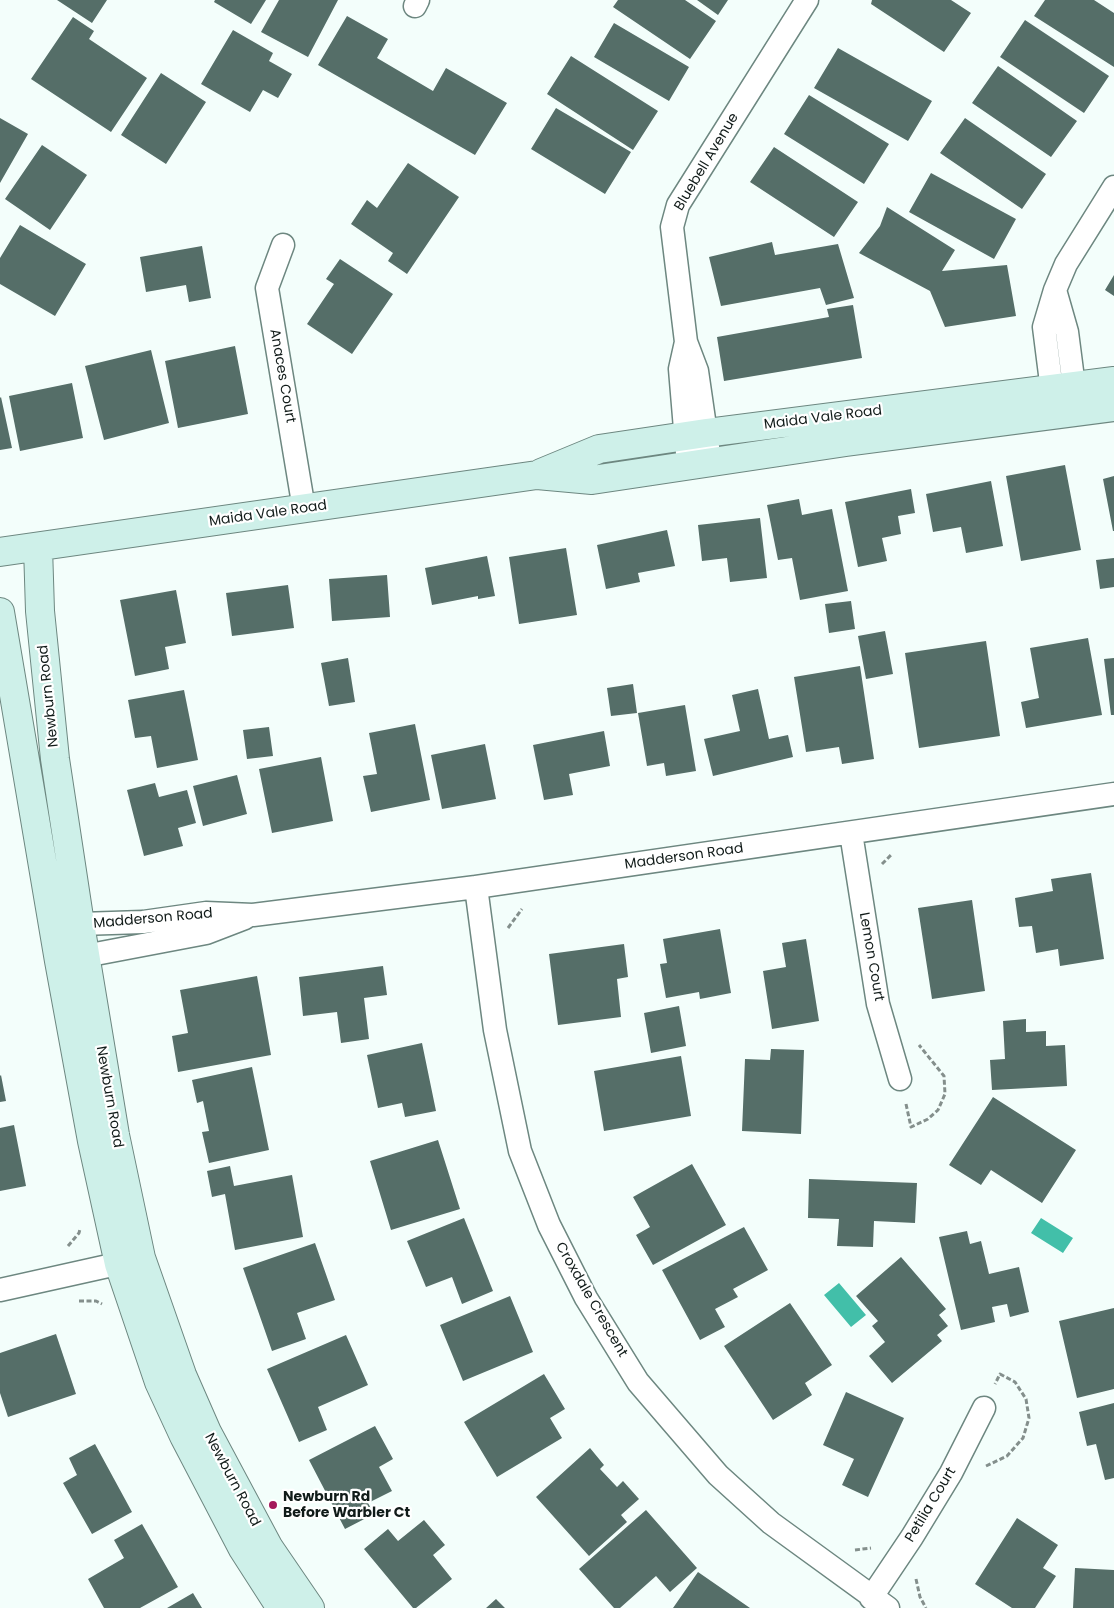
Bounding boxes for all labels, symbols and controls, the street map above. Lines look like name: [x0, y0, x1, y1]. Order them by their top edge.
street label: Bluebell Avenue: [671, 110, 743, 214]
street label: Anaces Court: [265, 328, 299, 424]
street label: Maida Vale Road: [763, 402, 883, 434]
street label: Maida Vale Road: [208, 497, 328, 531]
street label: Newburn Road: [35, 644, 63, 748]
street label: Madderson Road: [624, 840, 744, 874]
street label: Madderson Road: [93, 905, 213, 933]
street label: Lemon Court: [855, 911, 887, 1003]
street label: Newburn Road: [92, 1045, 126, 1149]
street label: Croxdale Crescent: [551, 1240, 631, 1360]
street label: Newburn Road: [200, 1431, 264, 1529]
street label: Petilia Court: [902, 1464, 960, 1546]
place label: Newburn Rd Before Warbler Ct: [283, 1489, 410, 1521]
marker: Newburn Rd Before Warbler Ct: [267, 1499, 279, 1511]

